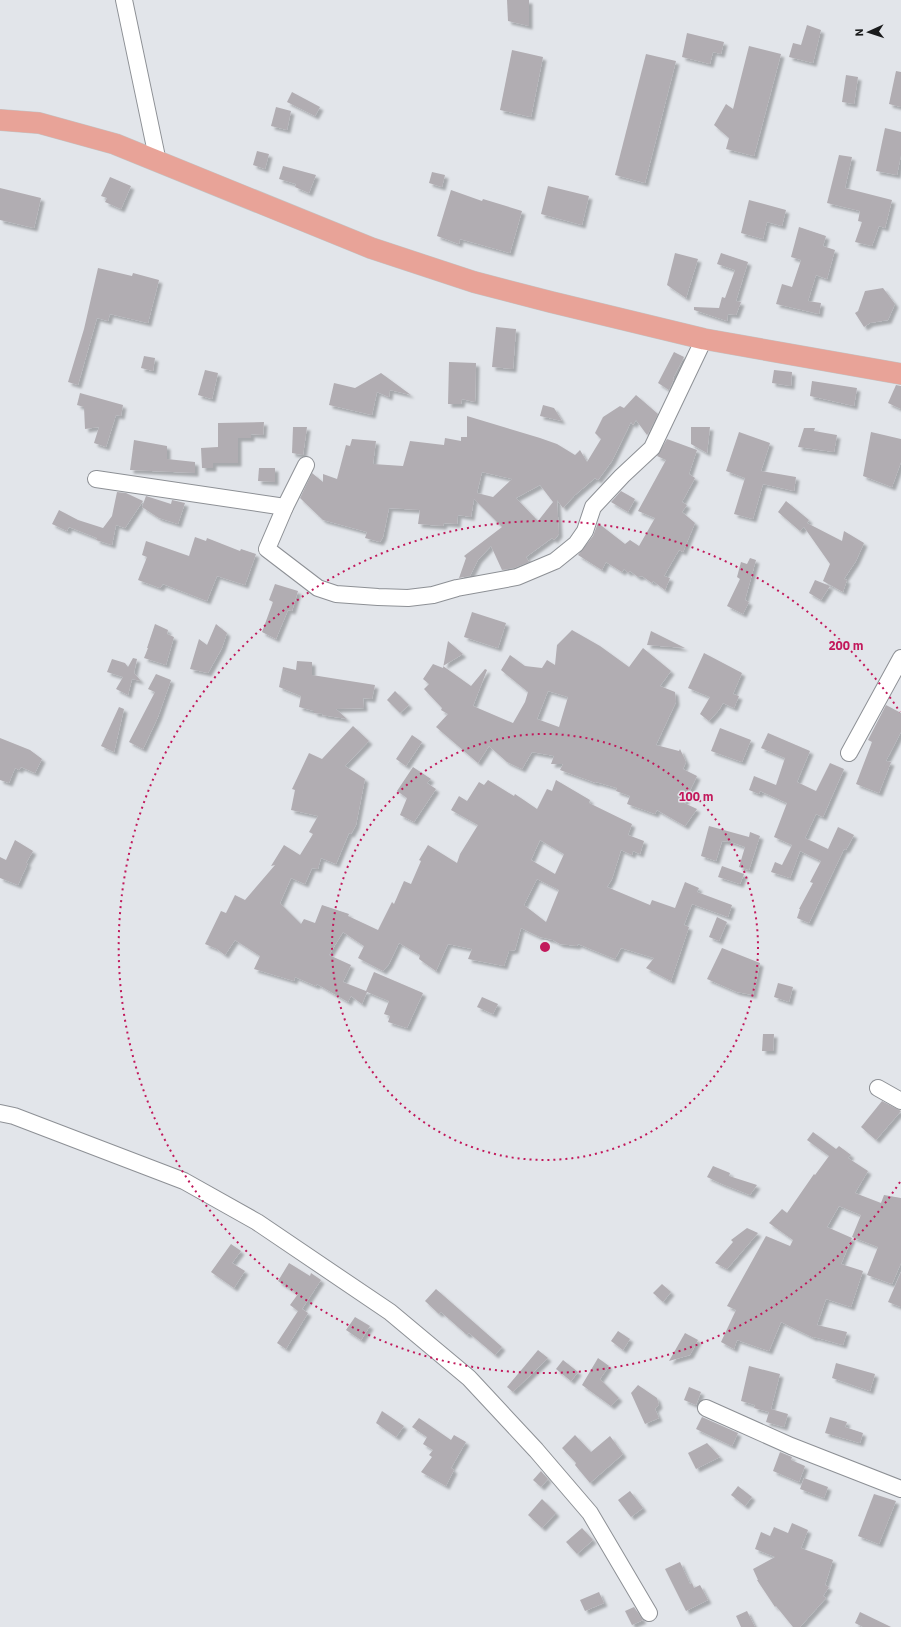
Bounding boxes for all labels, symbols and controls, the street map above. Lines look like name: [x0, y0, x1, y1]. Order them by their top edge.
north arrow: [849, 12, 889, 52]
text: N: [852, 28, 866, 37]
text: 200 m: [828, 638, 864, 653]
text: 100 m: [678, 789, 714, 804]
centre of rings: [538, 940, 552, 954]

